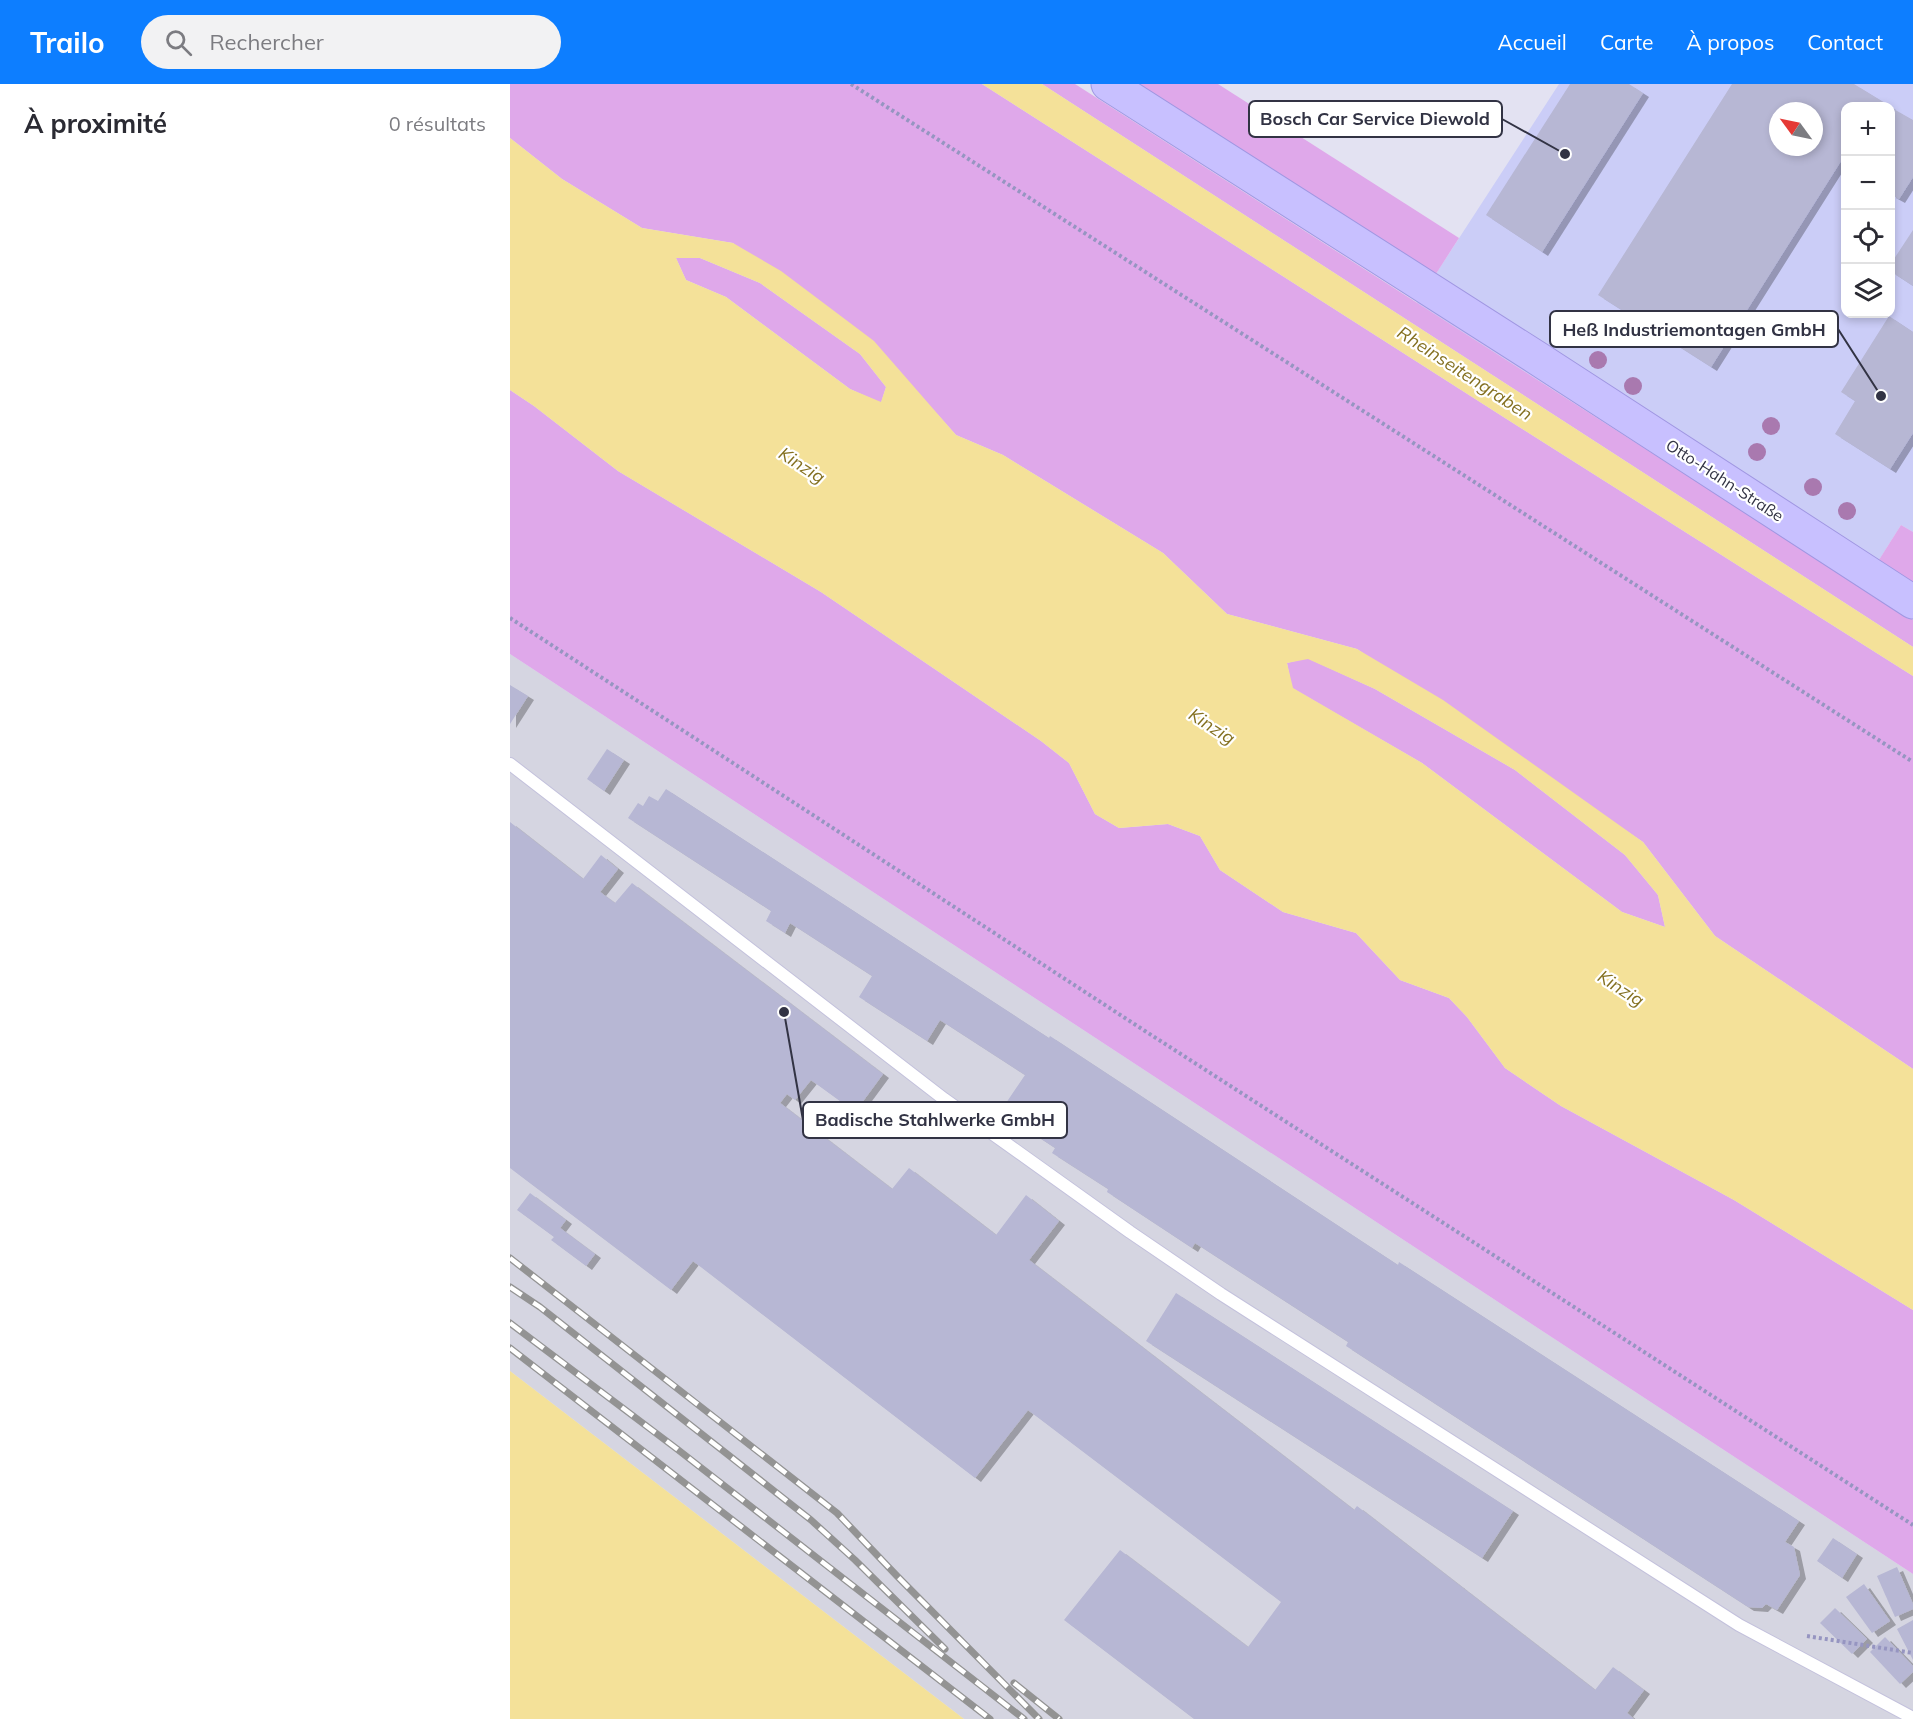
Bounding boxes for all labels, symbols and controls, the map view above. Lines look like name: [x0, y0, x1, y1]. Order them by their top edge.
search box: [141, 15, 561, 69]
text: Trailo: [30, 25, 105, 60]
icon: search: [162, 26, 195, 59]
text: Rechercher: [210, 28, 324, 56]
text: Accueil: [1497, 29, 1567, 55]
text: Carte: [1600, 29, 1653, 55]
text: À propos: [1686, 29, 1774, 55]
text: Contact: [1807, 29, 1883, 55]
callout: Bosch Car Service Diewold: [1249, 101, 1502, 137]
north arrow: [1769, 102, 1823, 156]
map controls: [1841, 102, 1895, 318]
button: +: [1841, 102, 1895, 156]
text: À proximité: [24, 107, 167, 140]
text: Bosch Car Service Diewold: [1260, 107, 1490, 130]
text: 0 résultats: [389, 111, 486, 136]
button: −: [1841, 156, 1895, 210]
button: locate: [1841, 210, 1895, 264]
button: layers: [1841, 264, 1895, 318]
callout: Heß Industriemontagen GmbH: [1550, 311, 1838, 347]
text: Heß Industriemontagen GmbH: [1562, 318, 1826, 341]
water label: Rheinseitengraben: [1393, 321, 1537, 425]
street label: Otto-Hahn-Straße: [1662, 434, 1788, 526]
water label: Kinzig: [774, 442, 830, 489]
water label: Kinzig: [1184, 703, 1240, 750]
water label: Kinzig: [1593, 965, 1649, 1012]
callout: Badische Stahlwerke GmbH: [803, 1102, 1067, 1138]
text: Badische Stahlwerke GmbH: [815, 1108, 1055, 1131]

